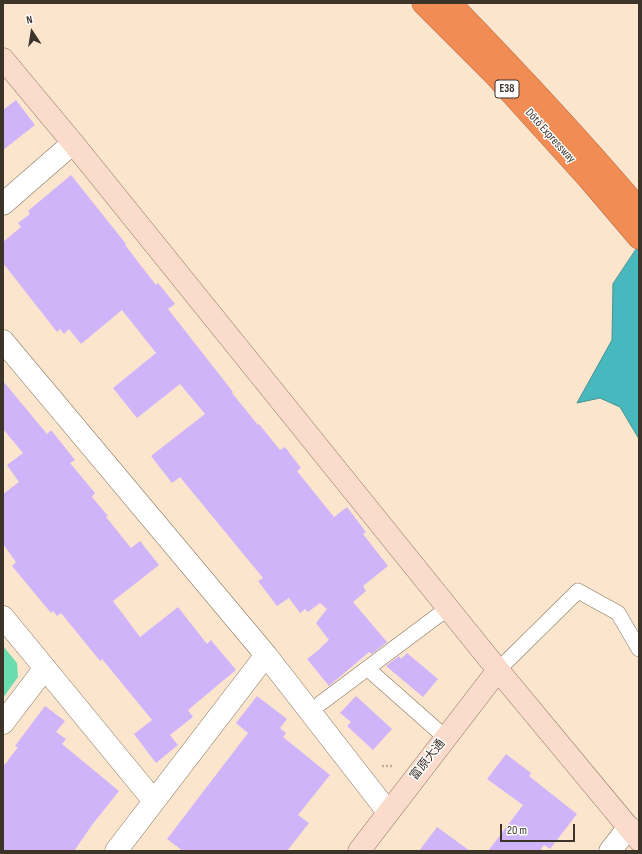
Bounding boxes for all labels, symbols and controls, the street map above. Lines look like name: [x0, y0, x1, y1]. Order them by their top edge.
north arrow: [12, 12, 52, 52]
text: N: [25, 13, 34, 27]
road number: E38: [495, 80, 519, 98]
street label: Dōtō Expressway: [522, 106, 578, 166]
street label: 富原大通: [408, 737, 448, 783]
scale bar: [502, 816, 577, 842]
text: 20 m: [507, 823, 527, 838]

